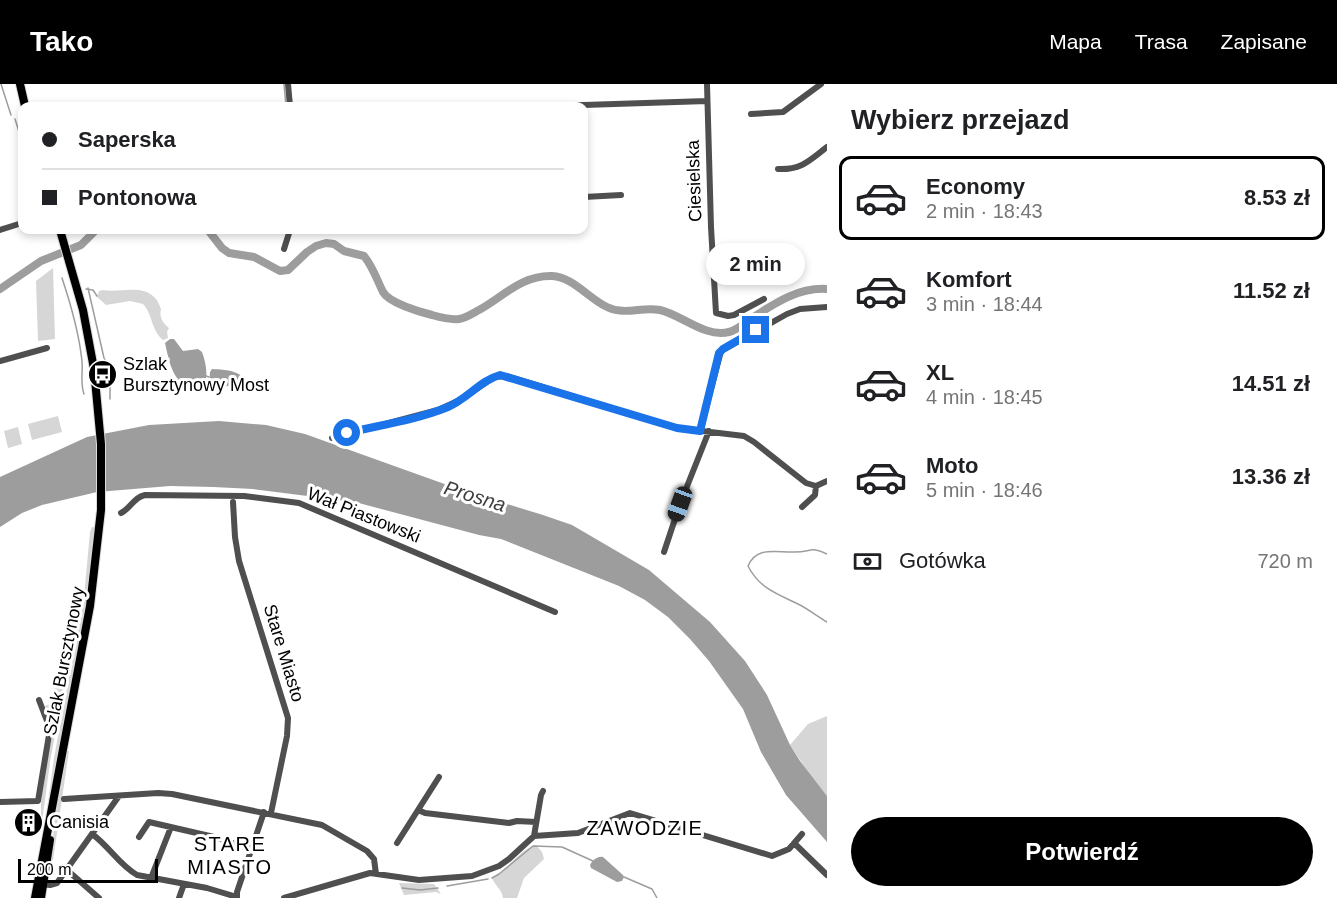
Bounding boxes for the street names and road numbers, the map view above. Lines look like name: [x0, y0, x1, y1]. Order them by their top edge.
street label: Ciesielska: [683, 139, 705, 222]
street label: Wał Piastowski: [304, 483, 424, 547]
street label: Szlak Bursztynowy: [40, 585, 88, 737]
street label: Stare Miasto: [260, 602, 308, 704]

